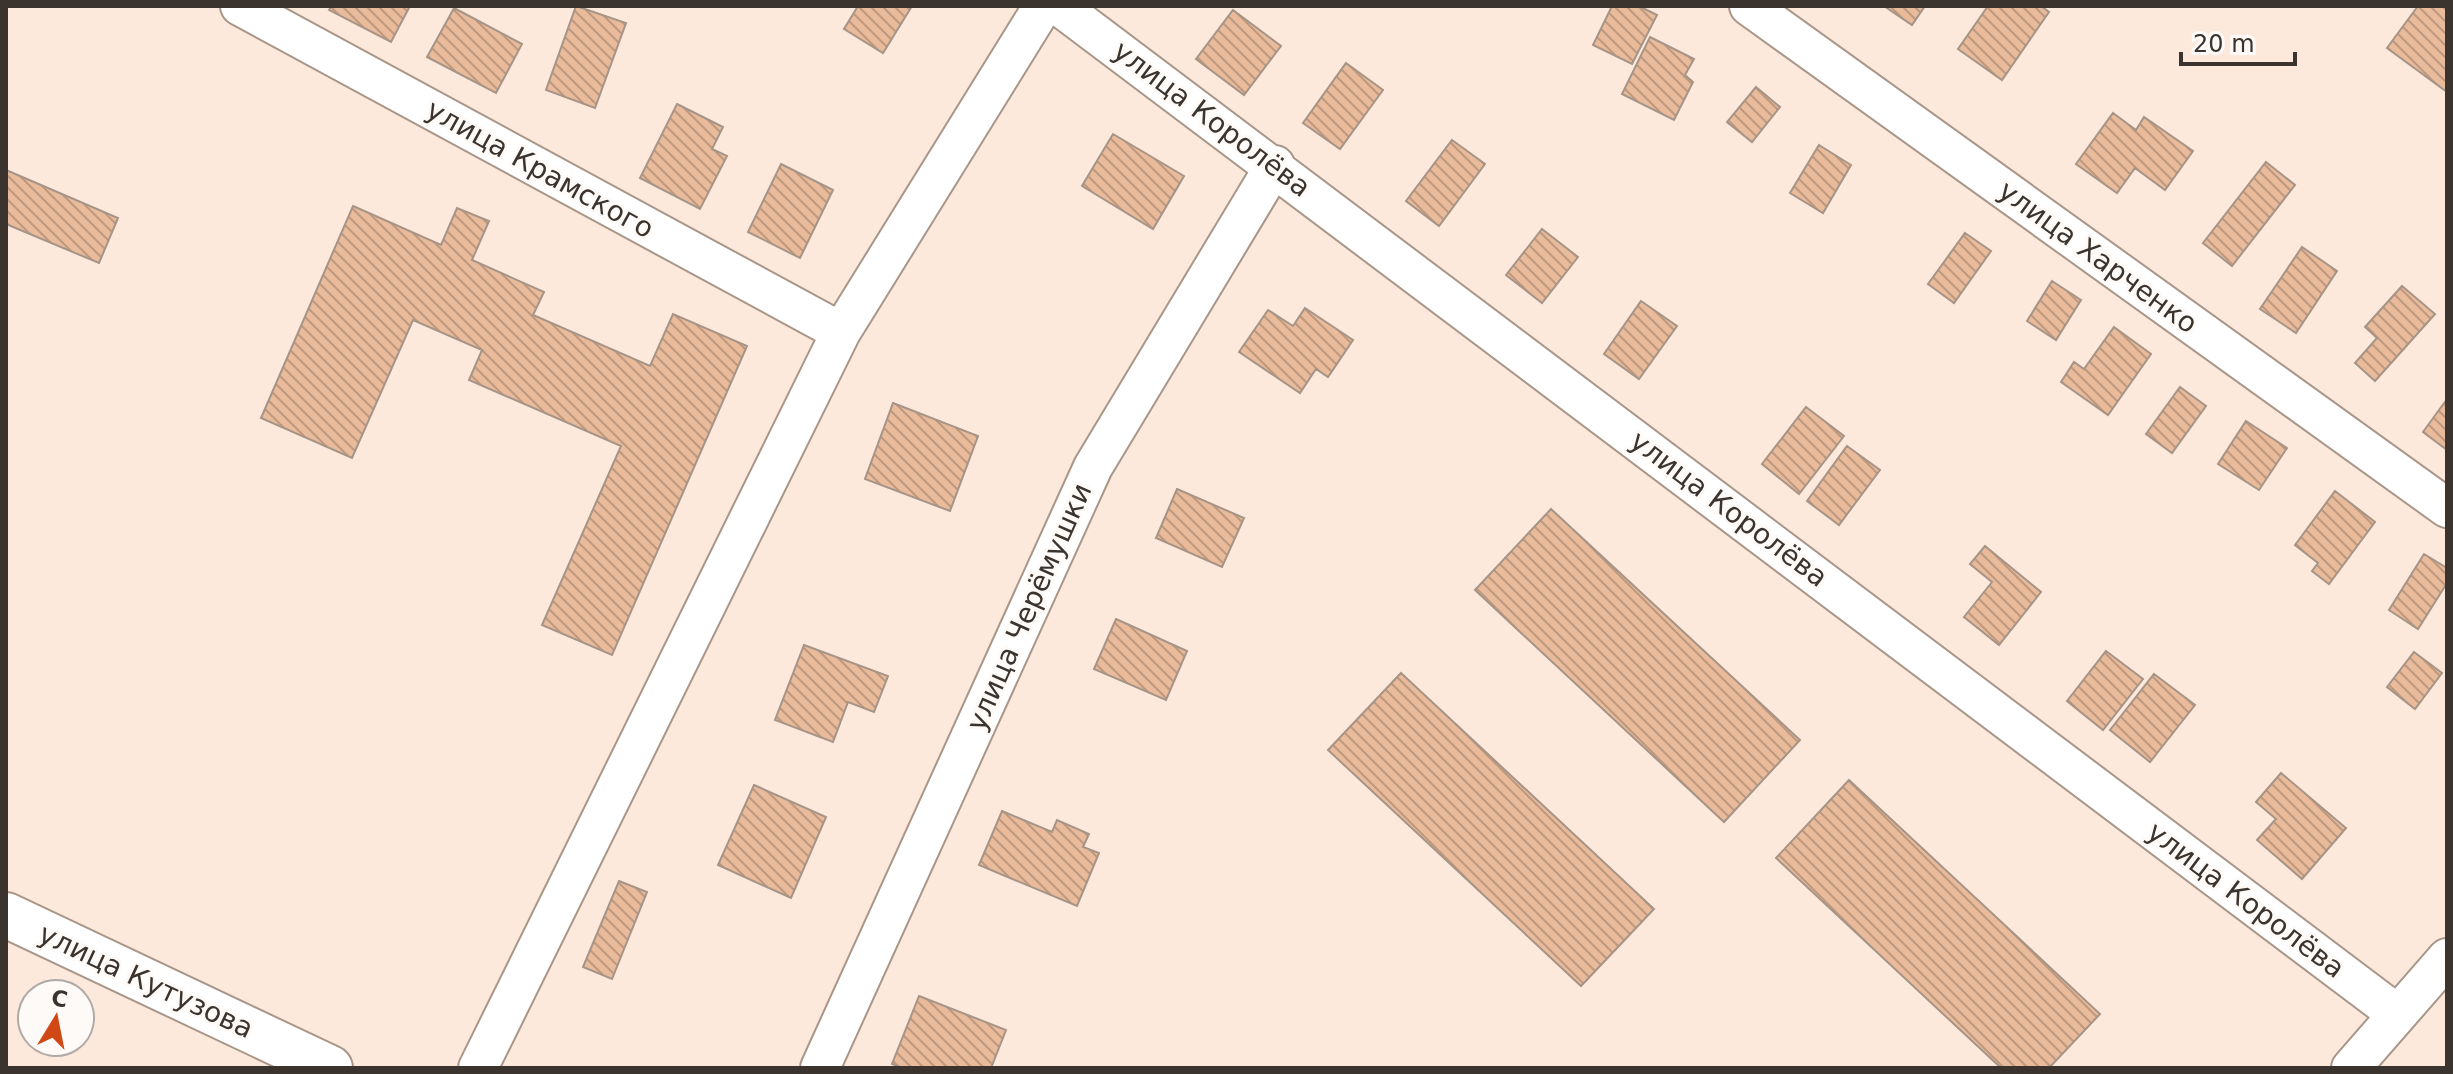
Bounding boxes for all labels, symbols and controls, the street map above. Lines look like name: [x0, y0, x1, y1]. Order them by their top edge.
scale bar: [2181, 16, 2295, 66]
text: 20 m: [2193, 30, 2255, 58]
street label: улица Королёва: [1107, 34, 1317, 204]
street label: улица Крамского: [420, 93, 660, 245]
street label: улица Харченко: [1992, 174, 2204, 340]
street label: улица Королёва: [1624, 424, 1834, 594]
street label: улица Черёмушки: [959, 478, 1099, 736]
street label: улица Королёва: [2141, 815, 2351, 985]
street label: улица Кутузова: [34, 917, 258, 1045]
north arrow: [16, 978, 96, 1058]
text: С: [49, 985, 70, 1013]

